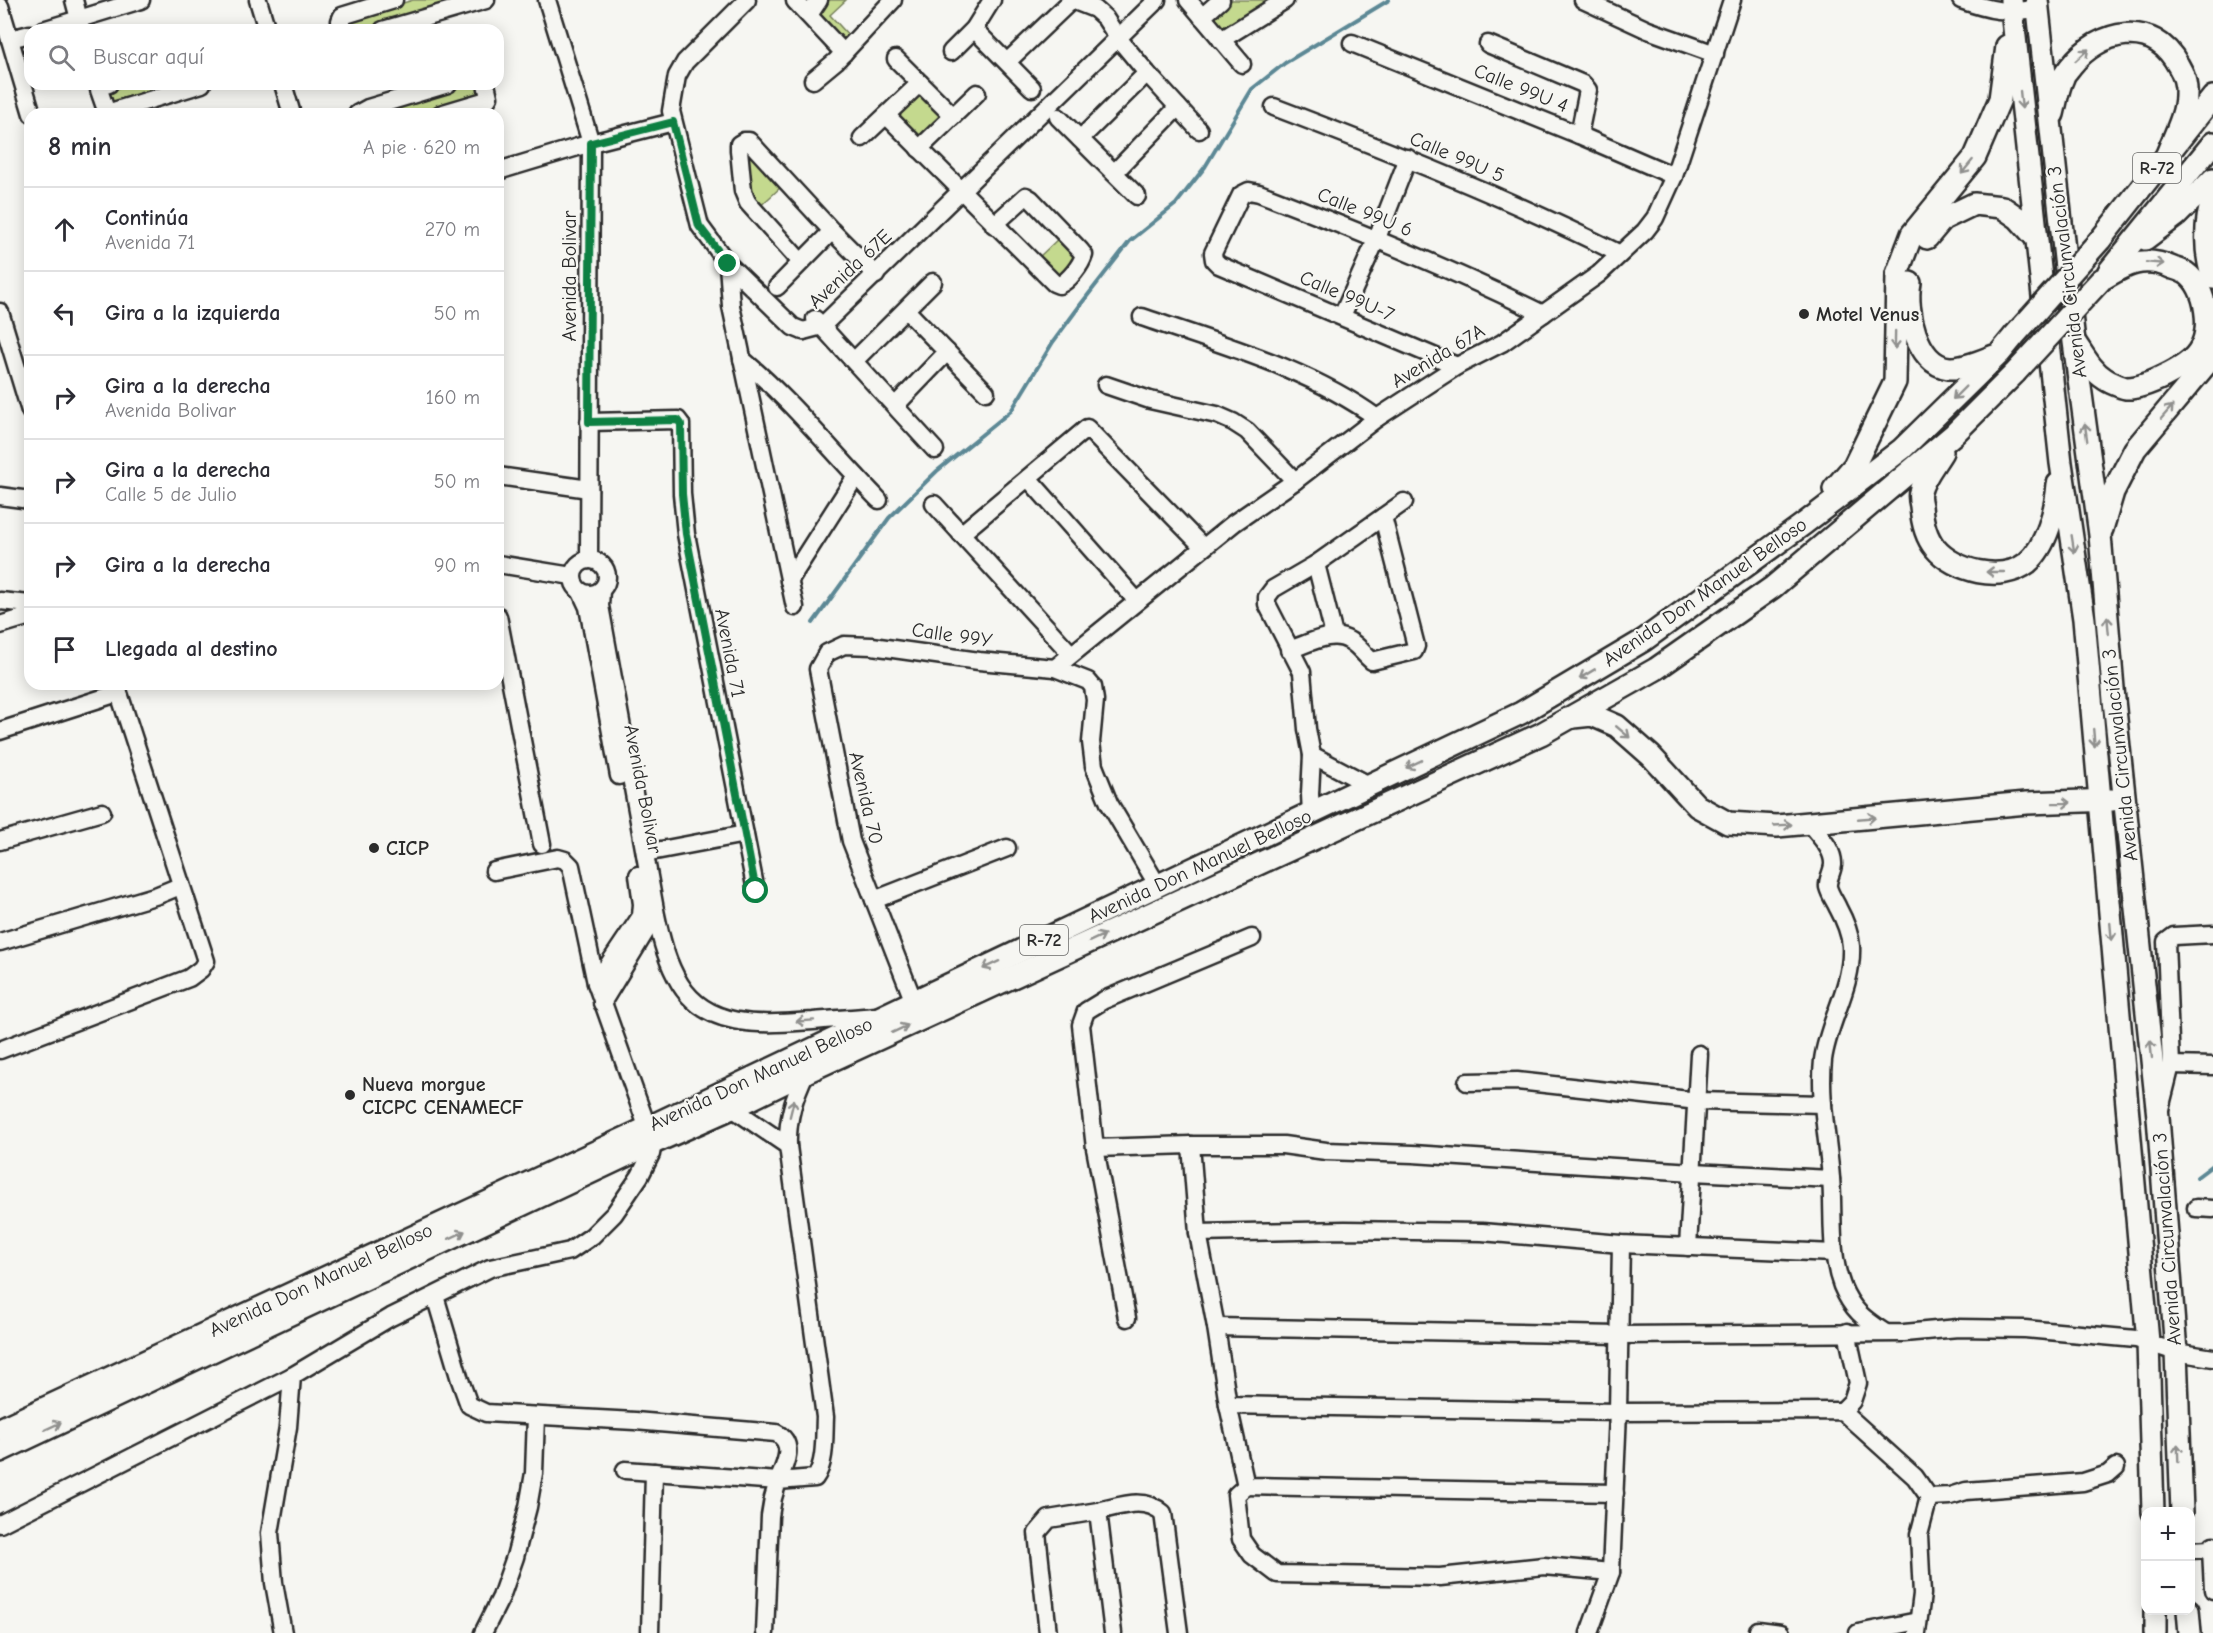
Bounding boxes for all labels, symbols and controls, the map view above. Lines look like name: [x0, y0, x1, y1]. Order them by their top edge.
search box: [24, 24, 504, 90]
icon: search: [45, 41, 78, 74]
text: Buscar aquí: [93, 44, 204, 70]
one-way arrow: [2074, 48, 2089, 62]
street label: Calle 99U 4: [1471, 59, 1571, 117]
one-way arrow: [2016, 90, 2027, 109]
street label: Calle 99U 5: [1406, 127, 1508, 187]
text: 8 min: [48, 132, 112, 162]
text: A pie · 620 m: [363, 136, 480, 159]
road number: R-72: [2133, 153, 2181, 183]
one-way arrow: [1960, 159, 1973, 175]
street label: Avenida Circunvalación 3: [2043, 165, 2091, 379]
street label: Calle 99U 6: [1314, 182, 1416, 242]
text: Continúa: [105, 205, 189, 231]
street label: Avenida Bolivar: [558, 210, 581, 341]
icon: ahead: [48, 213, 81, 246]
text: 270 m: [425, 218, 480, 241]
street label: Avenida 67E: [804, 225, 896, 313]
text: Avenida 71: [105, 231, 195, 254]
route end: [714, 250, 740, 276]
one-way arrow: [2145, 258, 2164, 269]
street label: Calle 99U-7: [1296, 266, 1398, 326]
icon: left: [48, 297, 81, 330]
text: Gira a la izquierda: [105, 300, 280, 326]
text: 50 m: [434, 302, 480, 325]
place label: Motel Venus: [1816, 303, 1919, 326]
marker: Motel Venus: [1797, 307, 1811, 321]
street label: Avenida 67A: [1387, 319, 1489, 393]
one-way arrow: [1889, 329, 1901, 349]
text: Gira a la derecha: [105, 373, 271, 399]
icon: right: [48, 381, 81, 414]
text: 160 m: [426, 386, 480, 409]
one-way arrow: [1952, 386, 1967, 400]
text: Avenida Bolivar: [105, 399, 236, 422]
one-way arrow: [2160, 405, 2174, 420]
one-way arrow: [2081, 422, 2092, 442]
text: Gira a la derecha: [105, 457, 271, 483]
icon: right: [48, 465, 81, 498]
text: 50 m: [434, 470, 480, 493]
text: Calle 5 de Julio: [105, 483, 237, 506]
street label: Avenida Don Manuel Belloso: [1599, 513, 1811, 671]
one-way arrow: [2068, 534, 2079, 553]
icon: right: [48, 549, 81, 582]
text: Gira a la derecha: [105, 552, 271, 578]
text: 90 m: [434, 554, 480, 577]
one-way arrow: [1985, 566, 2005, 578]
street label: Avenida 71: [710, 607, 750, 699]
one-way arrow: [2102, 616, 2113, 636]
street label: Calle 99Y: [910, 618, 994, 652]
icon: arrive: [48, 633, 81, 666]
text: Llegada al destino: [105, 636, 278, 662]
street label: Avenida Circunvalación 3: [2097, 648, 2143, 862]
one-way arrow: [1579, 668, 1596, 680]
street label: Avenida Bolivar: [619, 723, 667, 856]
one-way arrow: [1615, 725, 1630, 739]
one-way arrow: [2089, 727, 2100, 747]
street label: Avenida 70: [844, 749, 888, 847]
one-way arrow: [1405, 759, 1423, 771]
one-way arrow: [2051, 797, 2071, 808]
street label: Avenida Don Manuel Belloso: [1085, 804, 1315, 928]
one-way arrow: [1857, 812, 1877, 823]
one-way arrow: [1772, 819, 1792, 830]
place label: CICP: [386, 837, 429, 860]
marker: CICP: [367, 841, 381, 855]
route start: [742, 877, 768, 903]
one-way arrow: [2106, 921, 2117, 941]
road number: R-72: [1020, 925, 1068, 955]
one-way arrow: [1087, 932, 1105, 944]
one-way arrow: [983, 959, 1001, 971]
street label: Avenida Don Manuel Belloso: [646, 1012, 876, 1136]
one-way arrow: [795, 1016, 815, 1027]
one-way arrow: [891, 1022, 909, 1034]
one-way arrow: [2145, 1040, 2156, 1060]
place label: Nueva morgue CICPC CENAMECF: [362, 1073, 524, 1119]
marker: Nueva morgue CICPC CENAMECF: [343, 1088, 357, 1102]
one-way arrow: [786, 1099, 798, 1118]
street label: Avenida Circunvalación 3: [2148, 1132, 2186, 1346]
street label: Avenida Don Manuel Belloso: [206, 1218, 436, 1342]
one-way arrow: [448, 1229, 466, 1241]
one-way arrow: [43, 1419, 61, 1431]
one-way arrow: [2173, 1444, 2184, 1464]
map controls: [2141, 1507, 2195, 1615]
button: +: [2141, 1507, 2195, 1561]
button: −: [2141, 1561, 2195, 1615]

